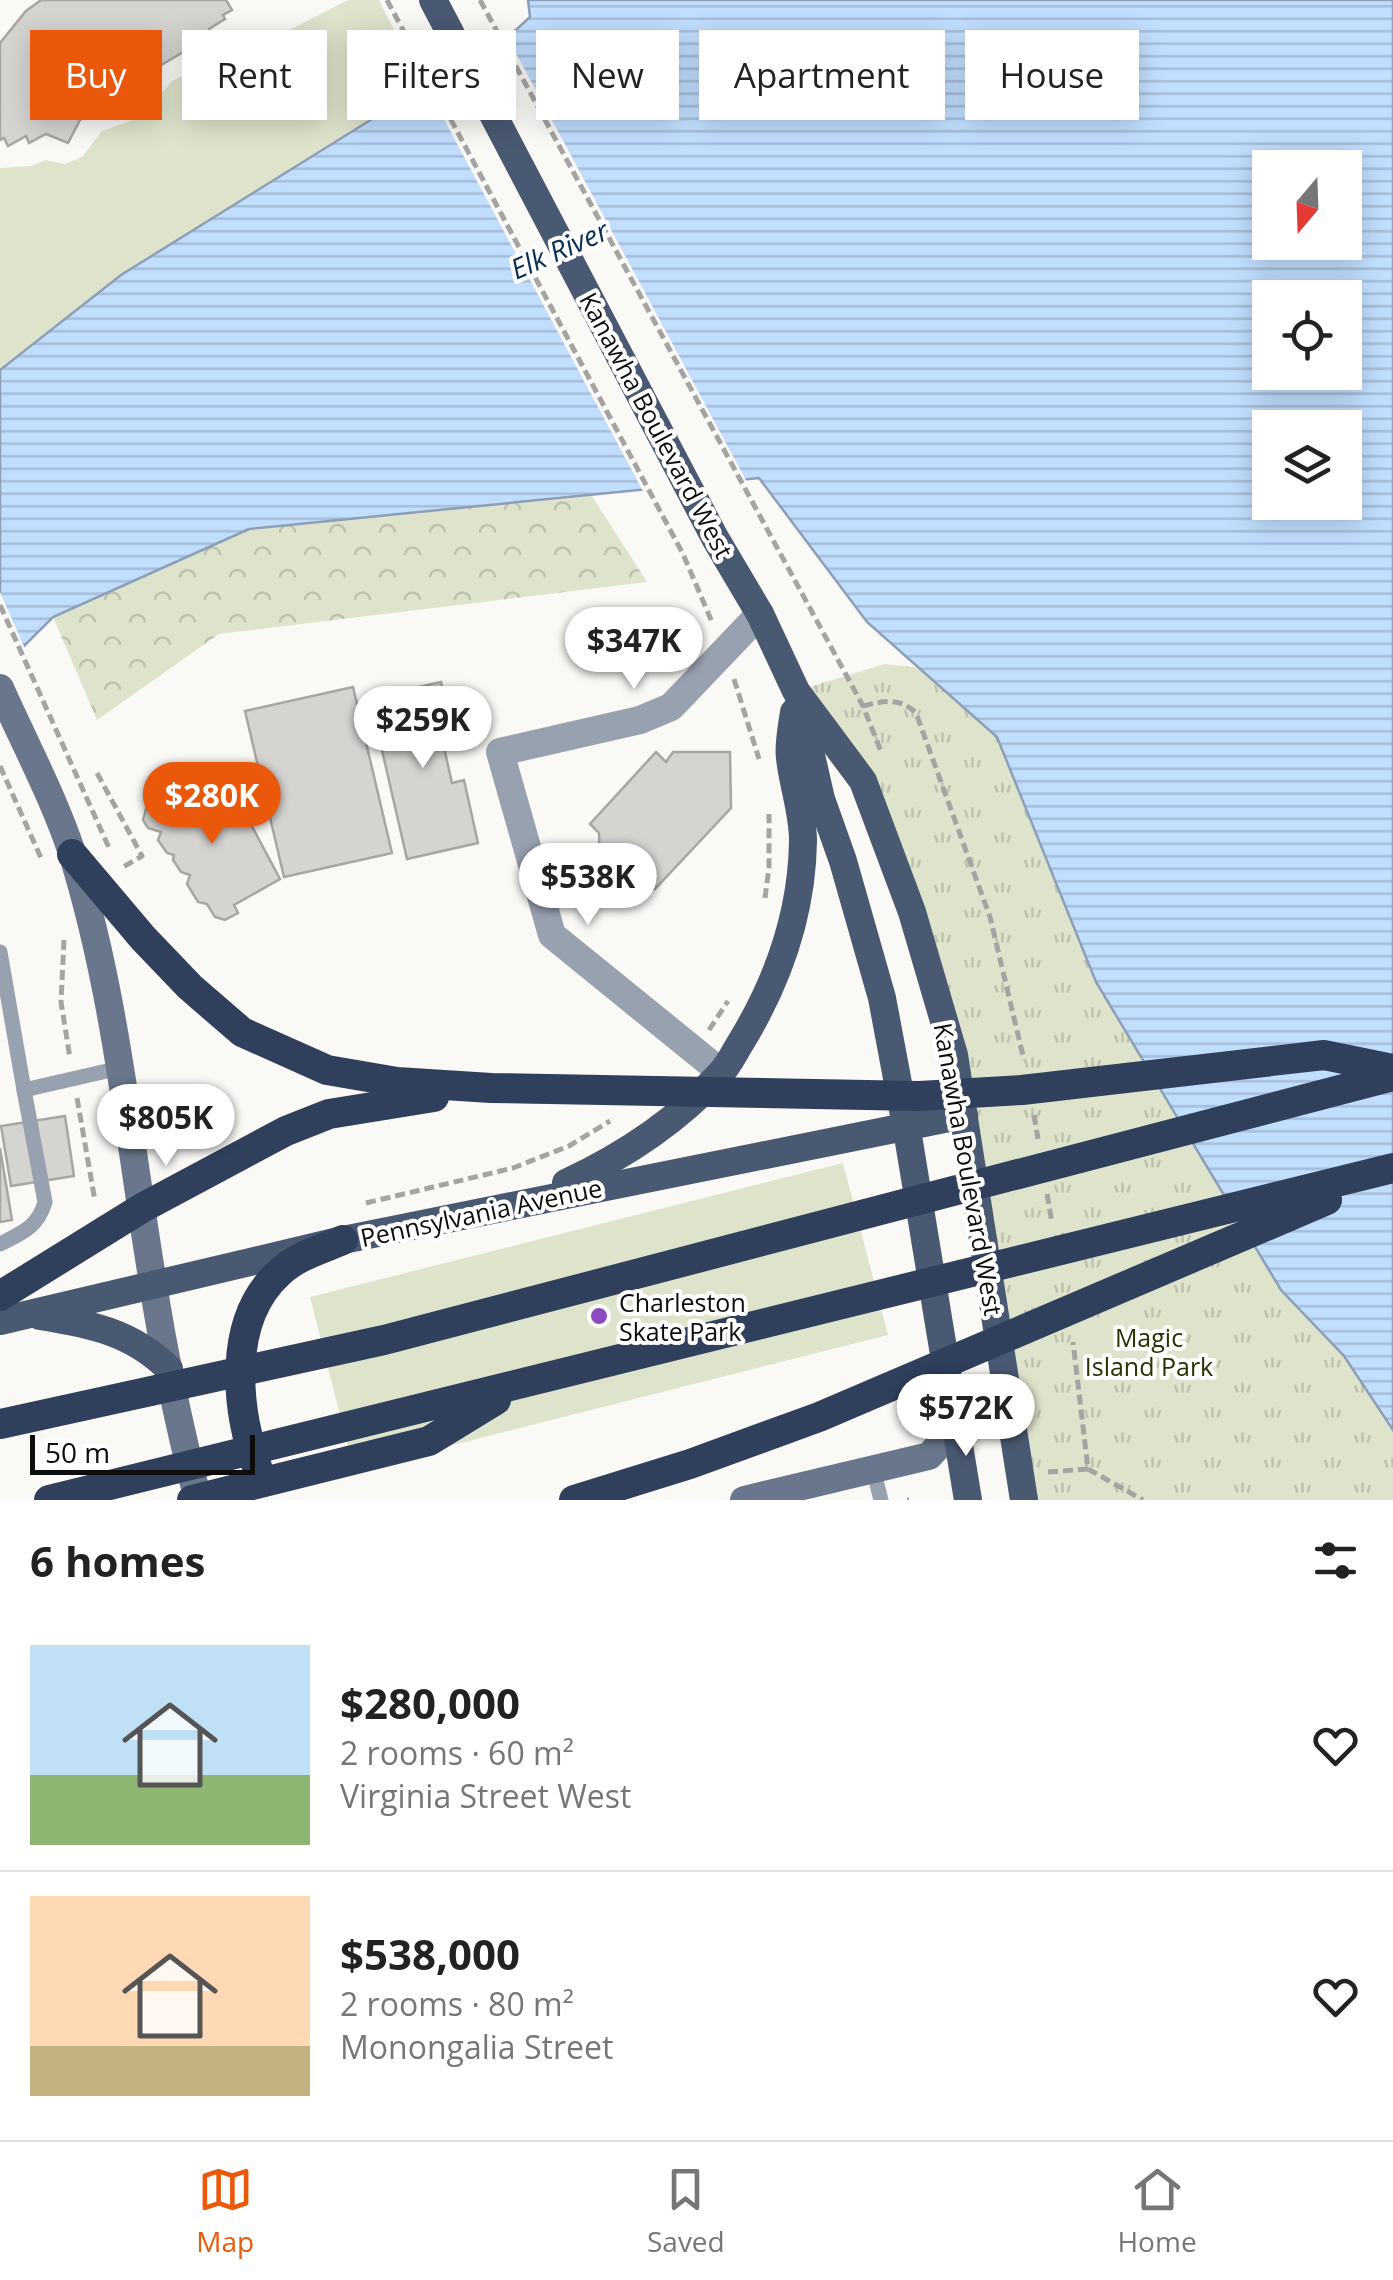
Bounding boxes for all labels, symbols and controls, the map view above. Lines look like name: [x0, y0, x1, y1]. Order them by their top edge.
chip: Buy: [30, 30, 162, 120]
chip: Rent: [182, 30, 327, 120]
chip: Filters: [347, 30, 516, 120]
chip: New: [536, 30, 679, 120]
chip: Apartment: [699, 30, 945, 120]
chip: House: [965, 30, 1139, 120]
north arrow: [1252, 150, 1362, 260]
map controls: [1252, 150, 1362, 520]
water label: Elk River: [504, 210, 615, 287]
button: locate: [1252, 280, 1362, 390]
street label: Kanawha Boulevard West: [572, 286, 742, 564]
button: layers: [1252, 410, 1362, 520]
pin: $347K: [564, 607, 704, 692]
text: $347K: [587, 618, 681, 661]
pin: $259K: [353, 686, 493, 771]
text: $259K: [376, 697, 470, 740]
pin: $280K: [142, 762, 282, 847]
text: $280K: [165, 773, 259, 816]
pin: $538K: [518, 843, 658, 928]
text: $538K: [541, 854, 635, 897]
street label: Kanawha Boulevard West: [926, 1020, 1012, 1318]
pin: $805K: [96, 1084, 236, 1169]
text: $805K: [119, 1095, 213, 1138]
street label: Pennsylvania Avenue: [357, 1170, 605, 1254]
place label: Charleston Skate Park: [619, 1285, 746, 1348]
marker: Charleston Skate Park: [588, 1305, 610, 1327]
park label: Magic Island Park: [1085, 1320, 1213, 1383]
pin: $572K: [896, 1374, 1036, 1459]
text: $572K: [919, 1385, 1013, 1428]
scale bar: [30, 1430, 255, 1474]
text: 50 m: [45, 1433, 110, 1471]
text: 6 homes: [30, 1532, 205, 1589]
icon: filters: [1308, 1533, 1363, 1588]
text: $280,000: [340, 1674, 520, 1731]
icon: home: [110, 1685, 230, 1805]
icon: heart: [1308, 1718, 1363, 1773]
text: 2 rooms · 60 m²: [340, 1731, 574, 1774]
text: Virginia Street West: [340, 1774, 631, 1817]
text: $538,000: [340, 1925, 520, 1982]
icon: home: [110, 1936, 230, 2056]
icon: heart: [1308, 1969, 1363, 2024]
text: 2 rooms · 80 m²: [340, 1982, 574, 2025]
text: Monongalia Street: [340, 2025, 613, 2068]
tab: Map: [196, 2162, 254, 2260]
tab: Saved: [647, 2162, 725, 2260]
tab: Home: [1117, 2162, 1197, 2260]

